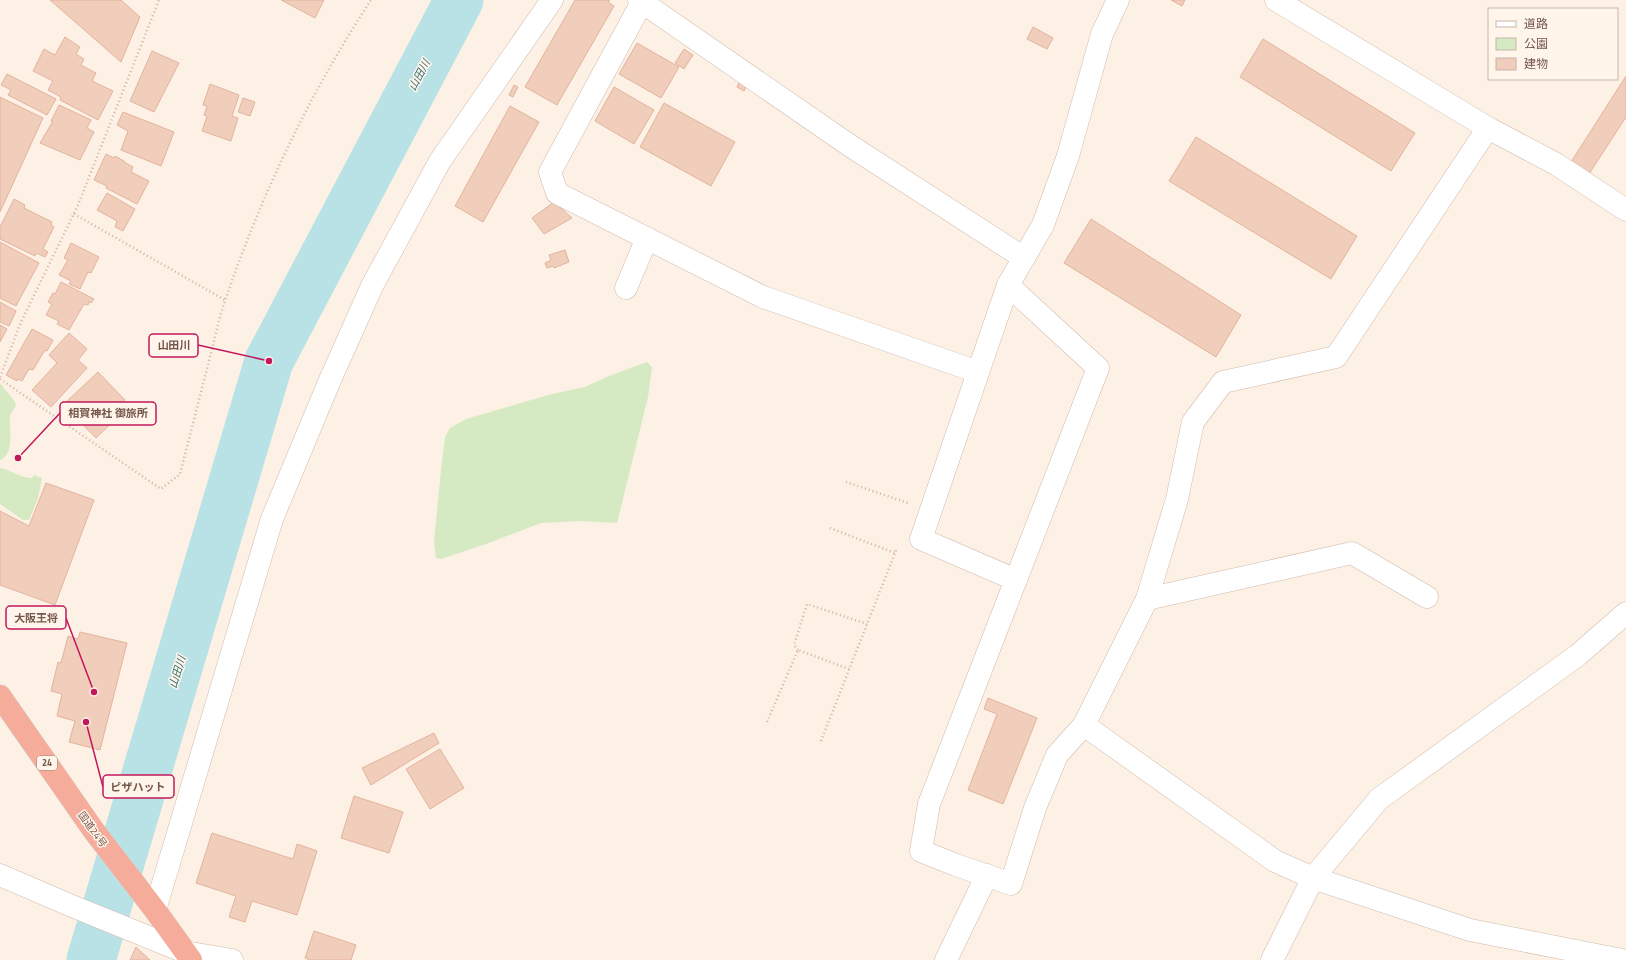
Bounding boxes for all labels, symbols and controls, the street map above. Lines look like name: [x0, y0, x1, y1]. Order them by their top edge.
legend: [1488, 8, 1618, 80]
text: 道路: [1524, 14, 1548, 33]
text: 公園: [1524, 34, 1548, 53]
text: 建物: [1524, 54, 1548, 73]
water label: 山田川: [404, 56, 434, 93]
callout: 山田川: [149, 334, 198, 357]
text: 山田川: [158, 337, 191, 353]
callout: 相賀神社 御旅所: [60, 402, 156, 425]
text: 相賀神社 御旅所: [68, 405, 148, 421]
callout: 大阪王将: [6, 606, 66, 629]
text: 大阪王将: [14, 610, 58, 626]
water label: 山田川: [165, 653, 190, 690]
road number: 24: [37, 756, 57, 770]
callout: ピザハット: [103, 775, 174, 798]
text: ピザハット: [111, 779, 166, 795]
street label: 国道24号: [74, 808, 111, 850]

